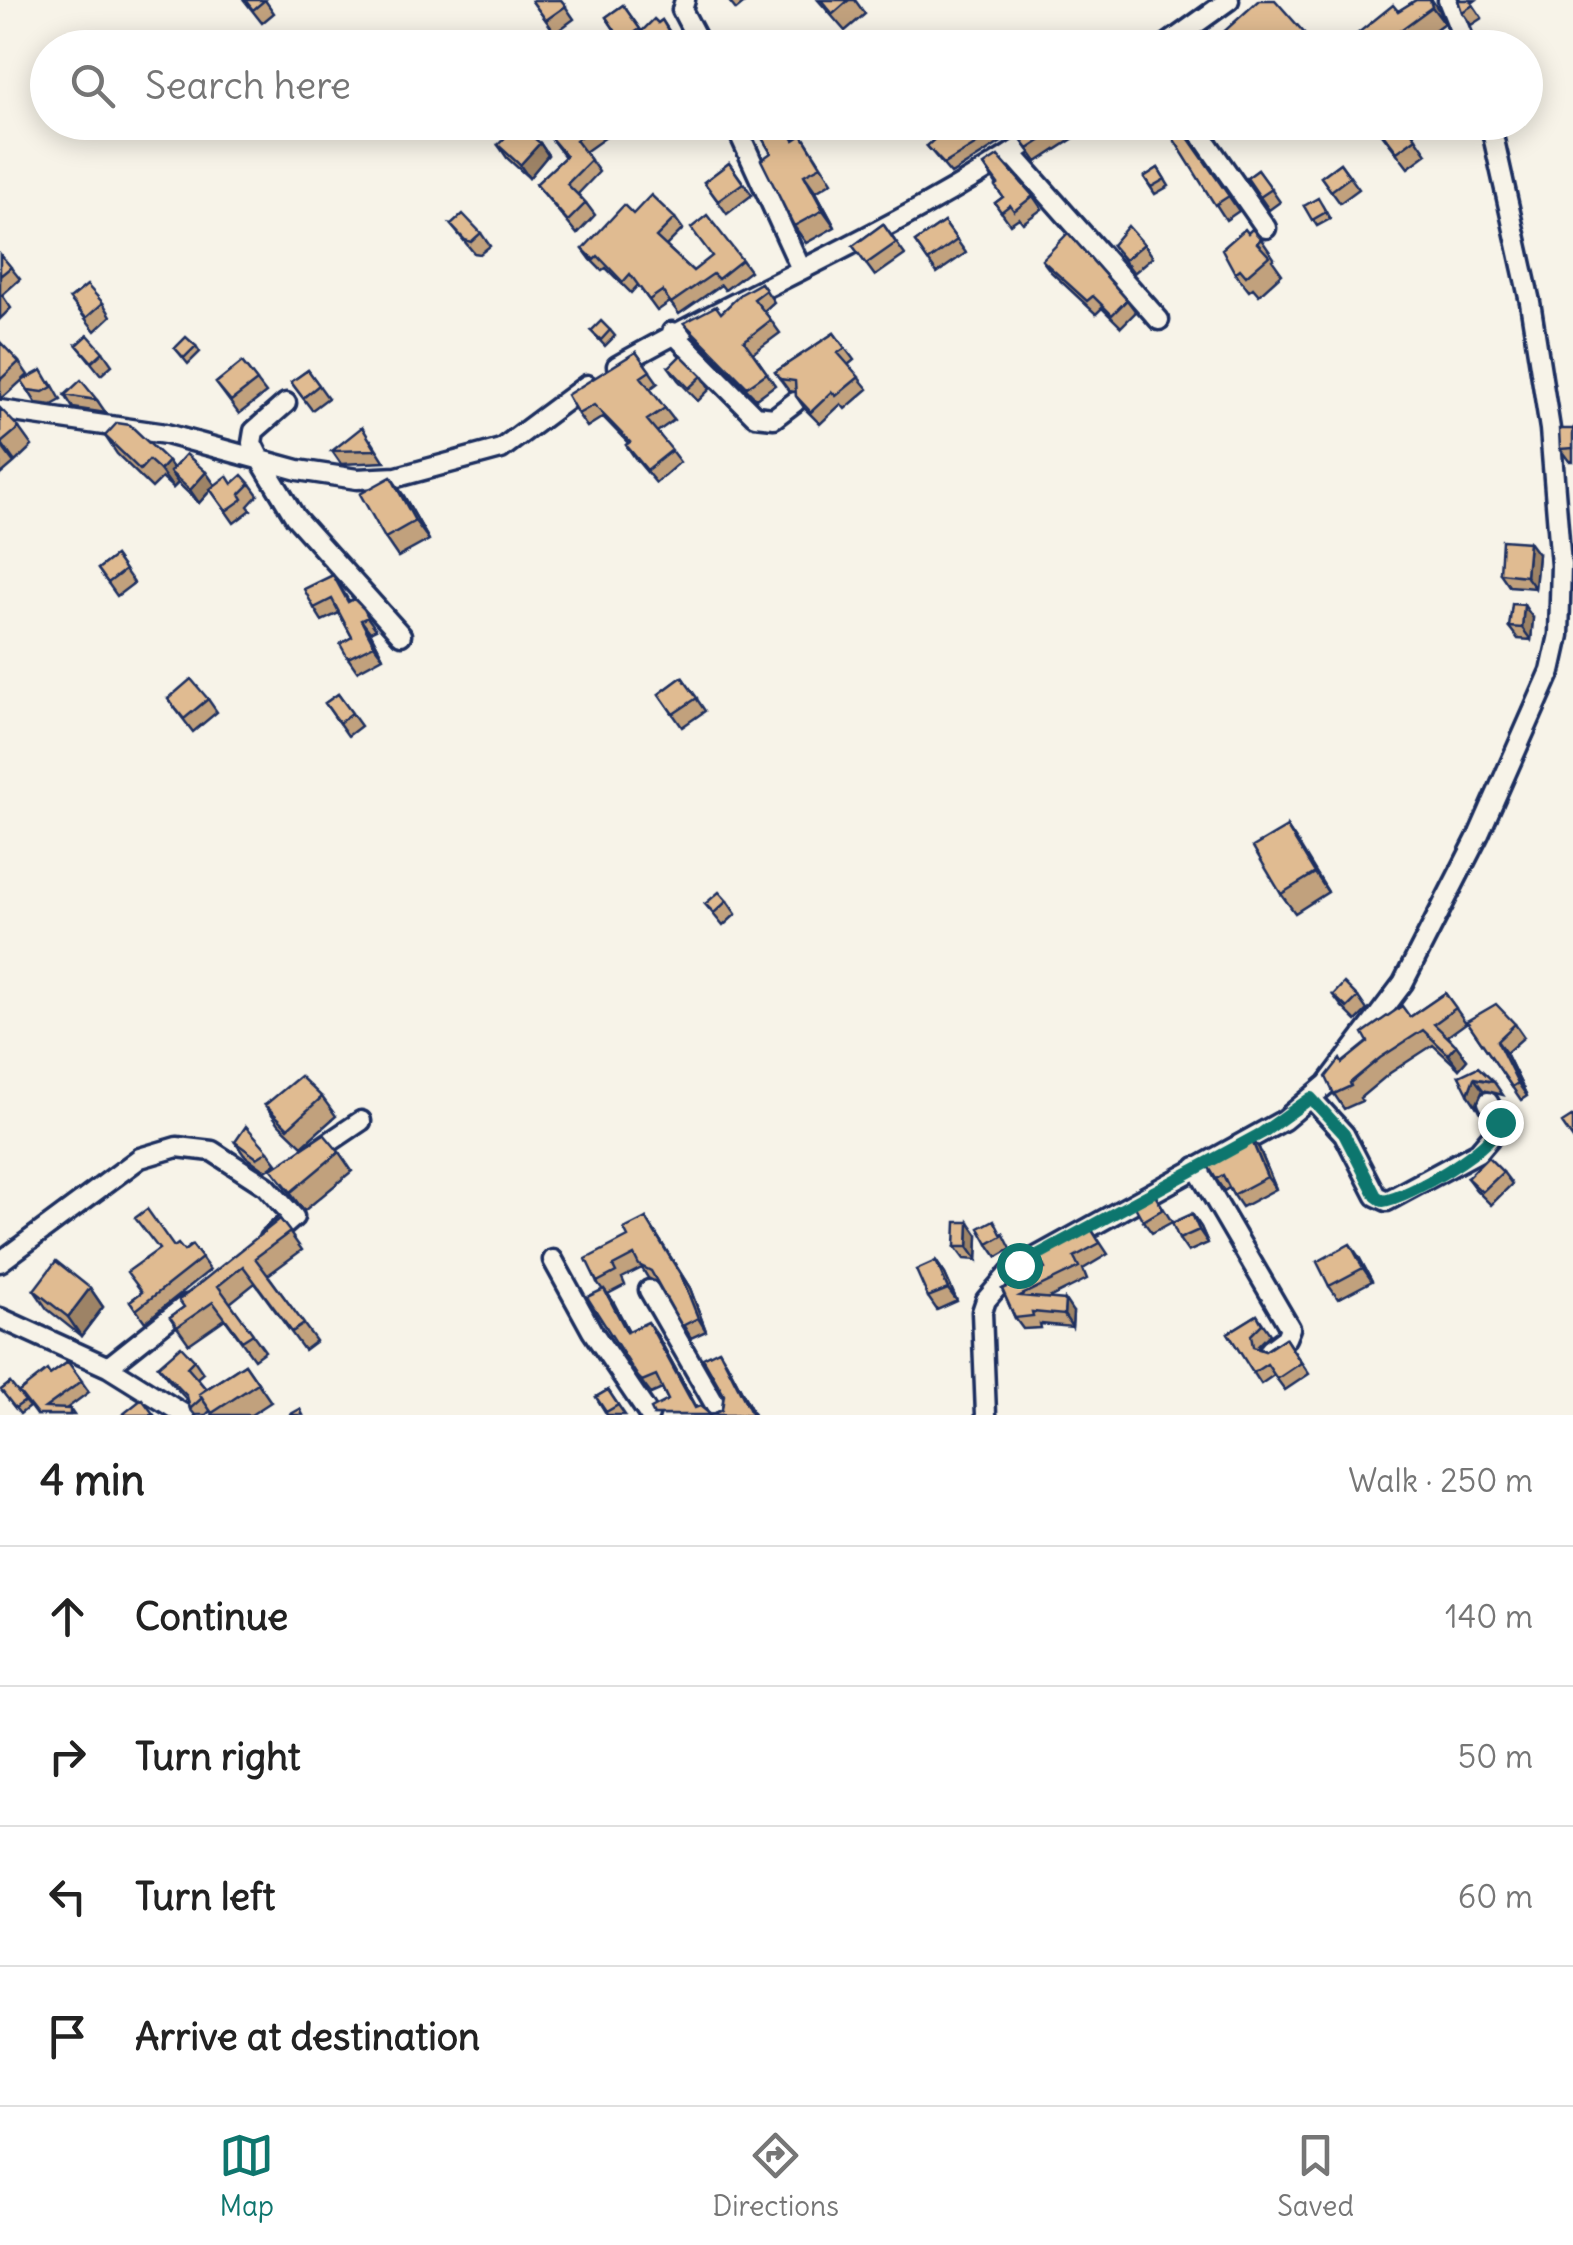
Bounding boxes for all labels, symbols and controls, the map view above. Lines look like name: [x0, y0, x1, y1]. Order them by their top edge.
search box: [30, 30, 1543, 140]
icon: search: [65, 58, 120, 113]
text: Search here: [145, 62, 351, 109]
route end: [1478, 1100, 1524, 1146]
route start: [997, 1243, 1043, 1289]
text: 4 min: [40, 1454, 145, 1506]
text: Walk · 250 m: [1348, 1460, 1533, 1501]
icon: ahead: [40, 1589, 95, 1644]
text: Continue: [135, 1593, 288, 1640]
text: 140 m: [1445, 1596, 1533, 1637]
icon: right: [40, 1729, 95, 1784]
text: Turn right: [135, 1733, 301, 1780]
text: 50 m: [1458, 1736, 1533, 1777]
icon: left: [40, 1869, 95, 1924]
text: Turn left: [135, 1873, 275, 1920]
text: 60 m: [1458, 1876, 1533, 1917]
icon: arrive: [40, 2009, 95, 2064]
text: Arrive at destination: [135, 2013, 480, 2060]
tab: Map: [219, 2128, 274, 2224]
tab: Directions: [712, 2128, 839, 2224]
tab: Saved: [1277, 2128, 1354, 2224]

